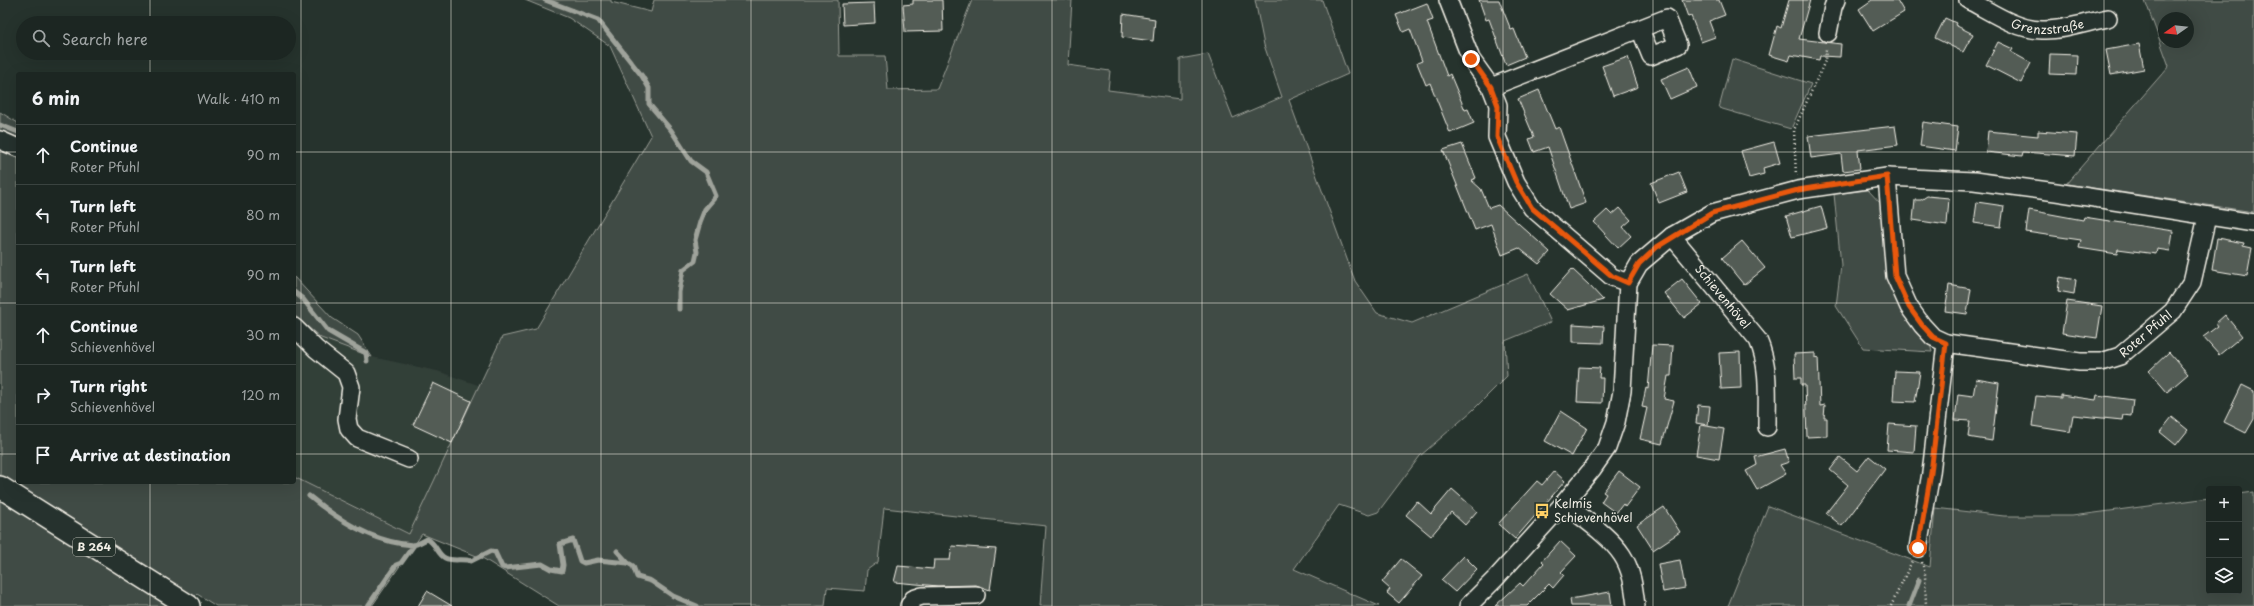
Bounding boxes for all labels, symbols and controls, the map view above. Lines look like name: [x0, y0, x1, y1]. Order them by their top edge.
north arrow: [2158, 12, 2194, 48]
street label: Grenzstraße: [2009, 14, 2086, 38]
search box: [16, 16, 296, 60]
icon: search: [30, 27, 52, 49]
text: Search here: [62, 27, 148, 50]
route end: [1462, 50, 1480, 68]
text: 6 min: [32, 85, 80, 111]
text: Walk · 410 m: [197, 89, 280, 108]
text: Continue: [70, 134, 138, 157]
icon: ahead: [32, 144, 54, 166]
text: 90 m: [247, 145, 280, 164]
text: Roter Pfuhl: [70, 157, 140, 176]
text: Turn left: [70, 194, 136, 217]
icon: left: [32, 204, 54, 226]
text: 80 m: [246, 205, 280, 224]
text: Roter Pfuhl: [70, 217, 140, 236]
text: Turn left: [70, 254, 136, 277]
street label: Schievenhövel: [1691, 260, 1755, 332]
icon: left: [32, 264, 54, 286]
text: 90 m: [247, 265, 280, 284]
text: Roter Pfuhl: [70, 277, 140, 296]
street label: Roter Pfuhl: [2115, 306, 2176, 361]
text: Continue: [70, 314, 138, 337]
icon: ahead: [32, 324, 54, 346]
text: 30 m: [246, 325, 280, 344]
text: Schievenhövel: [70, 337, 155, 356]
text: Turn right: [70, 374, 147, 397]
icon: right: [32, 384, 54, 406]
text: 120 m: [241, 385, 280, 404]
text: Schievenhövel: [70, 397, 155, 416]
text: Arrive at destination: [70, 443, 231, 466]
icon: arrive: [32, 444, 54, 466]
map controls: [2206, 486, 2242, 594]
button: +: [2206, 486, 2242, 522]
place label: Kelmis Schievenhövel: [1554, 494, 1633, 526]
bus stop icon: Kelmis Schievenhövel: [1533, 502, 1551, 520]
button: −: [2206, 522, 2242, 558]
road number: B 264: [73, 538, 115, 556]
route start: [1909, 539, 1927, 557]
button: layers: [2206, 558, 2242, 594]

